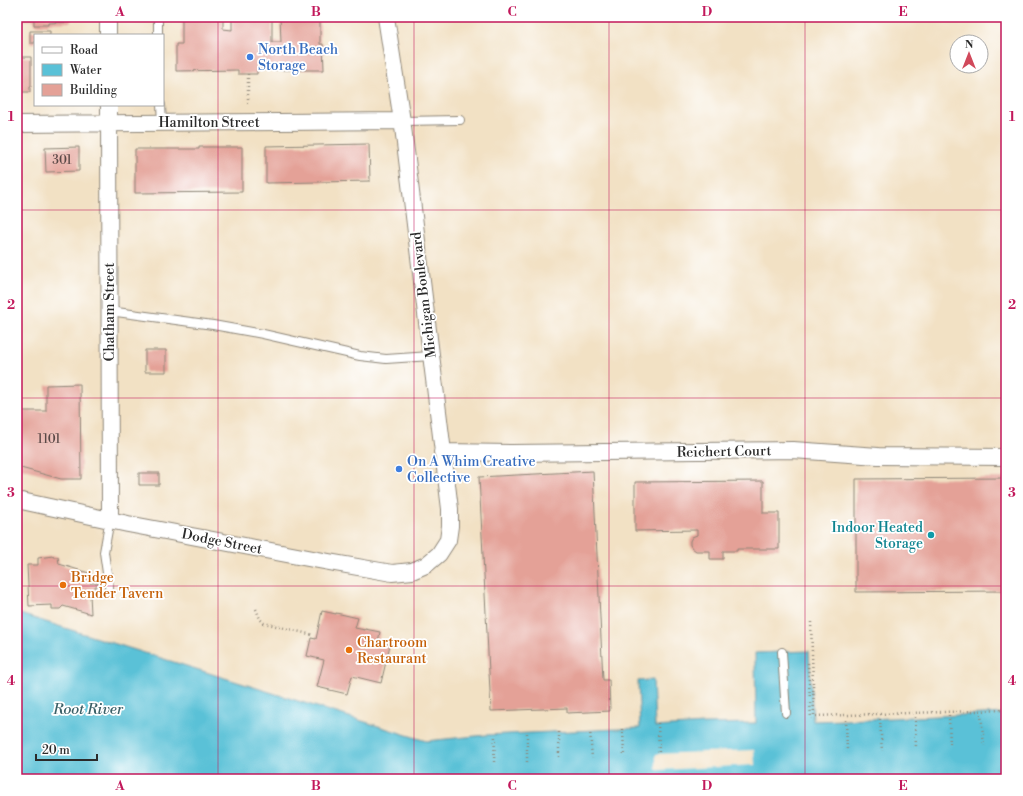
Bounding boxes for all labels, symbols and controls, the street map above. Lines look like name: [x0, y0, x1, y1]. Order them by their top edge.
text: A: [114, 4, 125, 20]
text: B: [311, 4, 321, 20]
text: C: [507, 4, 517, 20]
text: D: [702, 4, 712, 20]
text: E: [898, 4, 908, 20]
legend: [34, 34, 164, 106]
north arrow: [949, 34, 989, 74]
text: N: [965, 38, 974, 52]
place label: North Beach Storage: [258, 41, 339, 75]
text: Road: [70, 43, 98, 58]
marker: North Beach Storage: [245, 52, 255, 62]
text: Water: [69, 63, 102, 78]
text: Building: [69, 83, 118, 98]
text: 1: [8, 109, 15, 125]
text: 1: [1009, 109, 1016, 125]
street label: Hamilton Street: [158, 114, 260, 132]
house number: 301: [52, 153, 73, 168]
street label: Michigan Boulevard: [407, 231, 441, 359]
street label: Chatham Street: [101, 263, 119, 361]
text: 2: [7, 297, 15, 313]
text: 2: [1008, 297, 1016, 313]
house number: 1101: [37, 432, 61, 447]
street label: Reichert Court: [676, 442, 772, 462]
place label: On A Whim Creative Collective: [407, 453, 536, 487]
marker: On A Whim Creative Collective: [394, 464, 404, 474]
text: 3: [7, 485, 15, 501]
text: 3: [1008, 485, 1016, 501]
place label: Indoor Heated Storage: [831, 519, 923, 553]
street label: Dodge Street: [180, 525, 264, 559]
marker: Indoor Heated Storage: [926, 530, 936, 540]
place label: Bridge Tender Tavern: [70, 569, 164, 603]
marker: Bridge Tender Tavern: [58, 580, 68, 590]
place label: Chartroom Restaurant: [357, 634, 427, 668]
marker: Chartroom Restaurant: [344, 645, 354, 655]
text: 4: [7, 673, 16, 689]
text: 4: [1008, 673, 1017, 689]
water label: Root River: [52, 700, 124, 719]
scale bar: [36, 736, 97, 762]
text: 20 m: [42, 743, 70, 758]
text: A: [114, 778, 125, 794]
text: B: [311, 778, 321, 794]
text: C: [507, 778, 517, 794]
text: D: [702, 778, 712, 794]
text: E: [898, 778, 908, 794]

